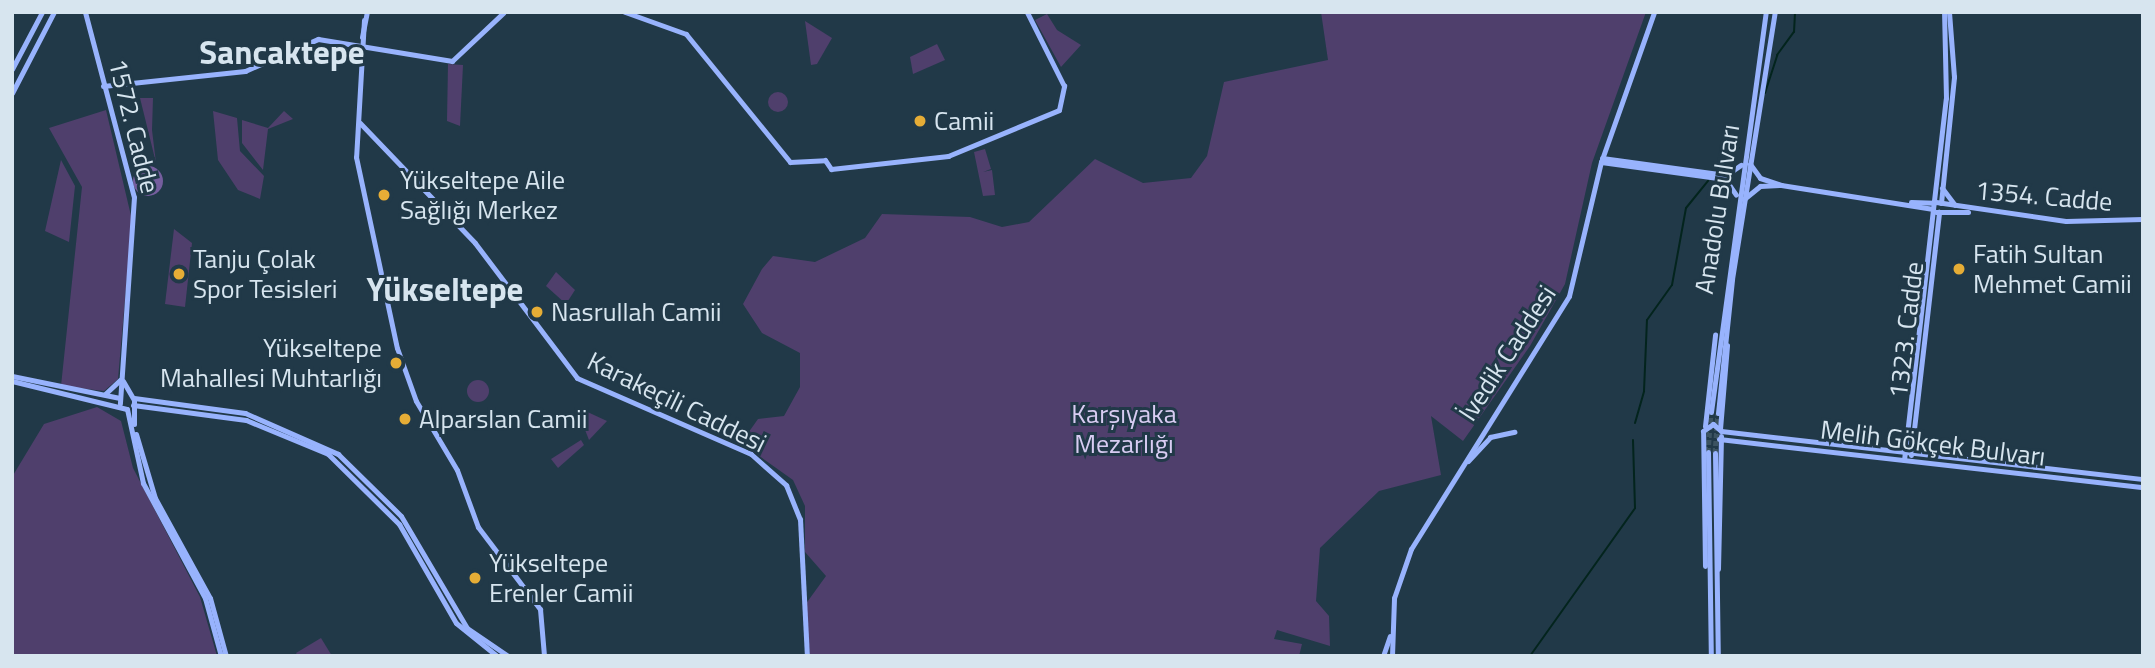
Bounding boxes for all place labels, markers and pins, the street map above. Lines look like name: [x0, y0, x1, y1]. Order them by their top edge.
place label: Camii: [934, 105, 994, 137]
marker: Camii: [912, 113, 928, 129]
place label: Yükseltepe Aile Sağlığı Merkez: [400, 164, 565, 226]
marker: Yükseltepe Aile Sağlığı Merkez: [374, 185, 394, 205]
place label: Fatih Sultan Mehmet Camii: [1973, 238, 2132, 300]
place label: Tanju Çolak Spor Tesisleri: [193, 243, 337, 304]
marker: Fatih Sultan Mehmet Camii: [1951, 261, 1967, 277]
marker: Tanju Çolak Spor Tesisleri: [171, 266, 187, 282]
place label: Nasrullah Camii: [551, 296, 722, 328]
marker: Nasrullah Camii: [529, 304, 545, 320]
place label: Yükseltepe Mahallesi Muhtarlığı: [160, 332, 382, 394]
marker: Yükseltepe Mahallesi Muhtarlığı: [388, 355, 404, 371]
place label: Alparslan Camii: [419, 403, 587, 435]
marker: Alparslan Camii: [397, 411, 413, 427]
place label: Yükseltepe Erenler Camii: [489, 547, 633, 608]
marker: Yükseltepe Erenler Camii: [467, 570, 483, 586]

